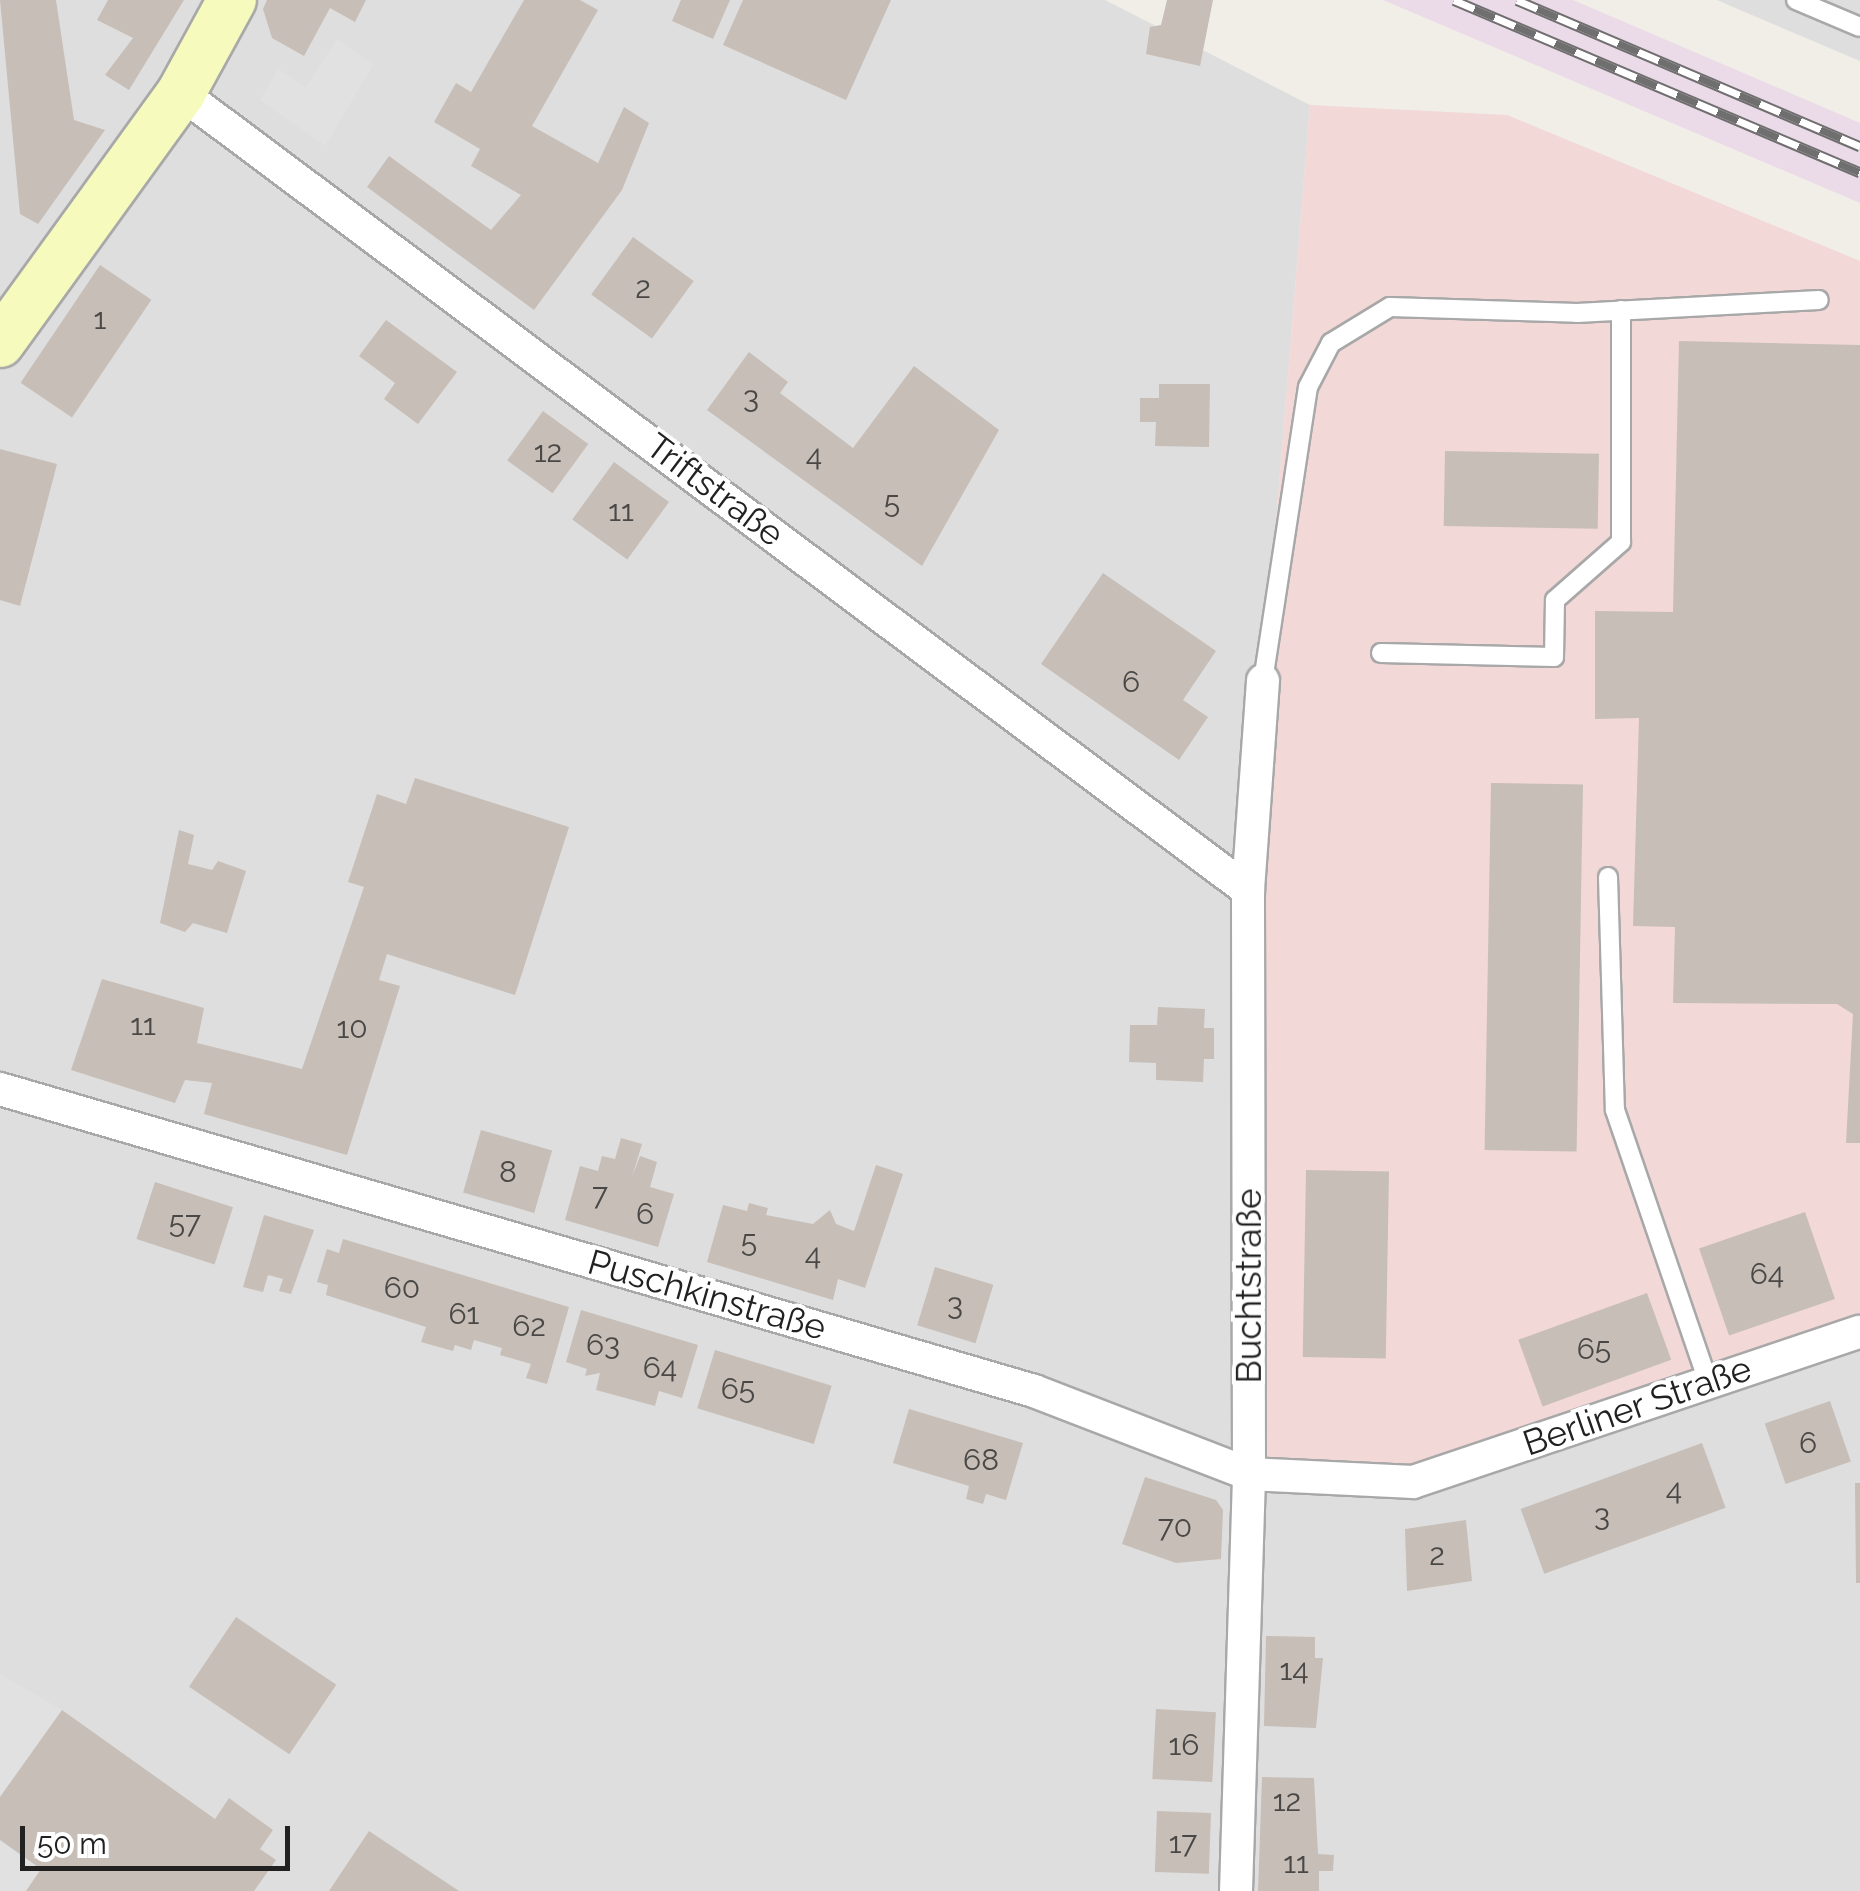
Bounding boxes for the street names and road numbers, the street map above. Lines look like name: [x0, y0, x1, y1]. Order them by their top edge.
street label: Triftstraße: [638, 425, 792, 555]
street label: Buchtstraße: [1228, 1188, 1270, 1384]
street label: Puschkinstraße: [583, 1241, 831, 1349]
street label: Berliner Straße: [1517, 1347, 1757, 1465]

